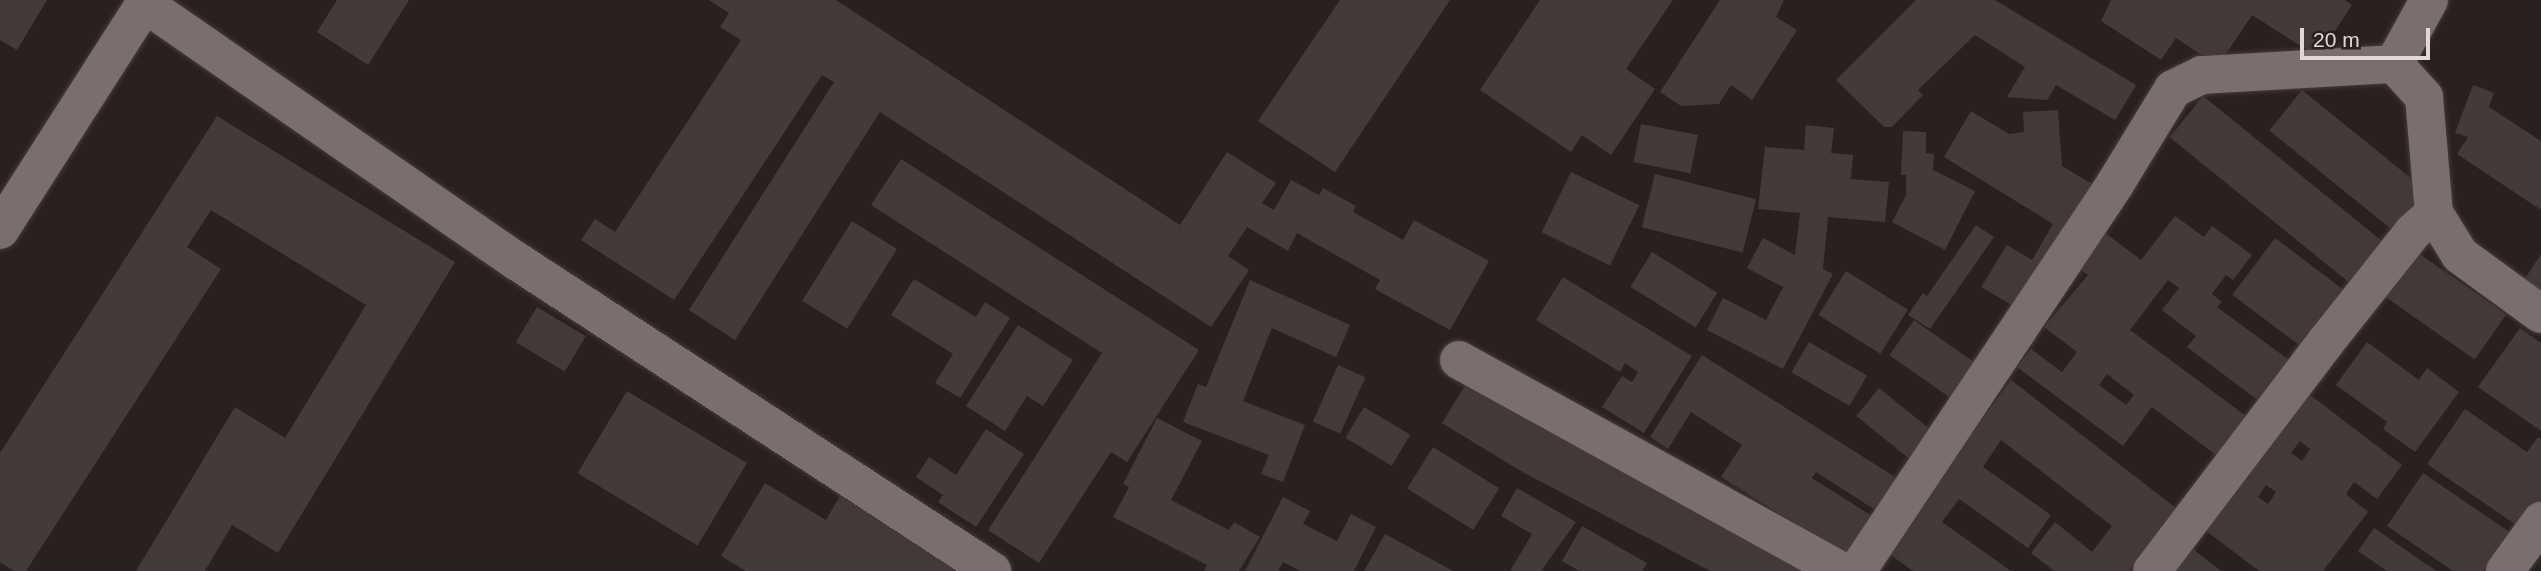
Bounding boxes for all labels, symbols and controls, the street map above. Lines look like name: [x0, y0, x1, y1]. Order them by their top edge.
scale bar: [2303, 14, 2432, 58]
text: 20 m: [2313, 28, 2360, 51]

